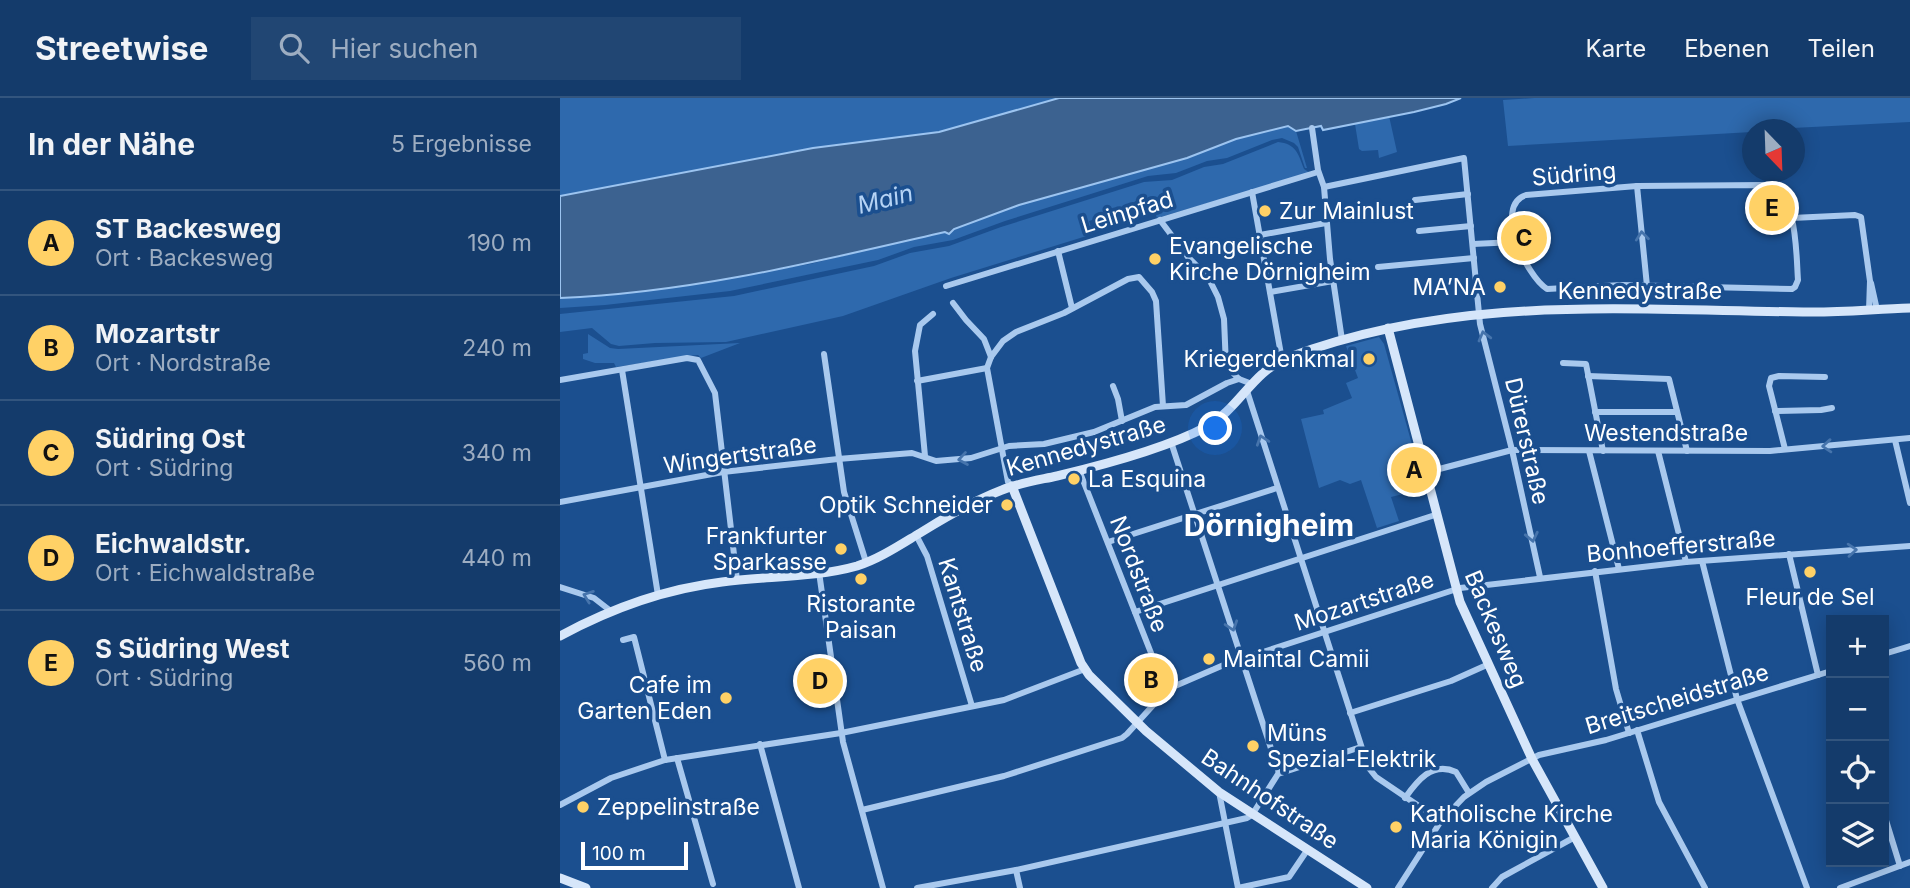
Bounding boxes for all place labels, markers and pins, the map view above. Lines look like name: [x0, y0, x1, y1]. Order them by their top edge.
pin: E: [1749, 182, 1795, 234]
place label: Zur Mainlust: [1279, 197, 1414, 225]
marker: Zur Mainlust: [1257, 203, 1273, 219]
pin: C: [1501, 212, 1547, 264]
place label: Evangelische Kirche Dörnigheim: [1169, 232, 1371, 286]
marker: Evangelische Kirche Dörnigheim: [1147, 251, 1163, 267]
place label: MA’NA: [1413, 273, 1486, 301]
marker: MA’NA: [1492, 279, 1508, 295]
place label: Kriegerdenkmal: [1183, 345, 1355, 373]
marker: Kriegerdenkmal: [1361, 351, 1377, 367]
pin: A: [1391, 444, 1437, 496]
place label: La Esquina: [1088, 465, 1206, 493]
marker: La Esquina: [1066, 471, 1082, 487]
place label: Optik Schneider: [819, 491, 993, 519]
marker: Optik Schneider: [999, 497, 1015, 513]
place label: Frankfurter Sparkasse: [706, 522, 827, 576]
marker: Frankfurter Sparkasse: [833, 541, 849, 557]
marker: Fleur de Sel: [1802, 564, 1818, 580]
marker: Ristorante Paisan: [853, 571, 869, 587]
place label: Fleur de Sel: [1746, 583, 1874, 611]
place label: Ristorante Paisan: [806, 590, 916, 644]
place label: Maintal Camii: [1223, 645, 1369, 673]
marker: Maintal Camii: [1201, 651, 1217, 667]
pin: B: [1128, 654, 1174, 706]
pin: D: [797, 655, 843, 707]
place label: Cafe im Garten Eden: [577, 671, 712, 725]
marker: Cafe im Garten Eden: [718, 690, 734, 706]
place label: Müns Spezial-Elektrik: [1267, 719, 1437, 773]
marker: Müns Spezial-Elektrik: [1245, 738, 1261, 754]
place label: Zeppelinstraße: [597, 793, 760, 821]
marker: Zeppelinstraße: [575, 799, 591, 815]
place label: Katholische Kirche Maria Königin: [1410, 800, 1613, 854]
marker: Katholische Kirche Maria Königin: [1388, 819, 1404, 835]

